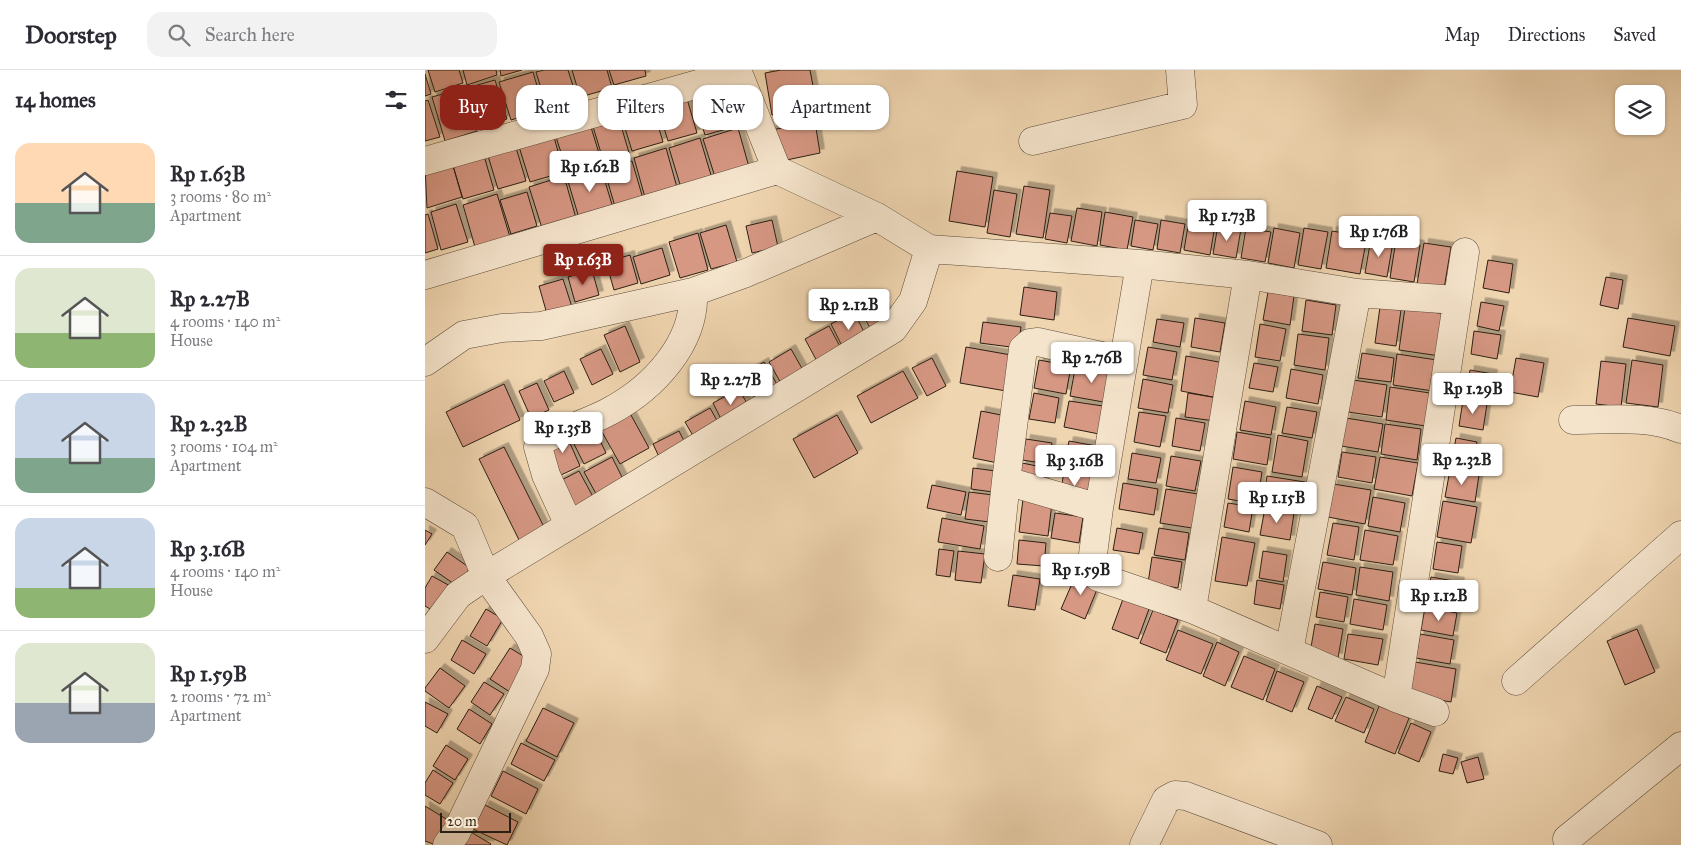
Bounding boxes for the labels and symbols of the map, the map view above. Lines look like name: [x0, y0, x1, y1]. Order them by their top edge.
pin: Rp 1.62B: [538, 150, 642, 193]
pin: Rp 1.73B: [1175, 200, 1279, 242]
pin: Rp 1.76B: [1327, 216, 1431, 258]
pin: Rp 1.63B: [531, 244, 635, 286]
pin: Rp 2.12B: [797, 288, 901, 331]
pin: Rp 2.76B: [1040, 342, 1144, 384]
pin: Rp 2.27B: [679, 364, 783, 406]
pin: Rp 1.29B: [1421, 372, 1525, 415]
pin: Rp 1.35B: [511, 412, 615, 454]
pin: Rp 3.16B: [1023, 444, 1127, 487]
pin: Rp 2.32B: [1410, 444, 1514, 486]
pin: Rp 1.15B: [1225, 482, 1329, 524]
pin: Rp 1.59B: [1029, 554, 1133, 596]
pin: Rp 1.12B: [1387, 580, 1491, 622]
scale bar: [440, 810, 511, 833]

